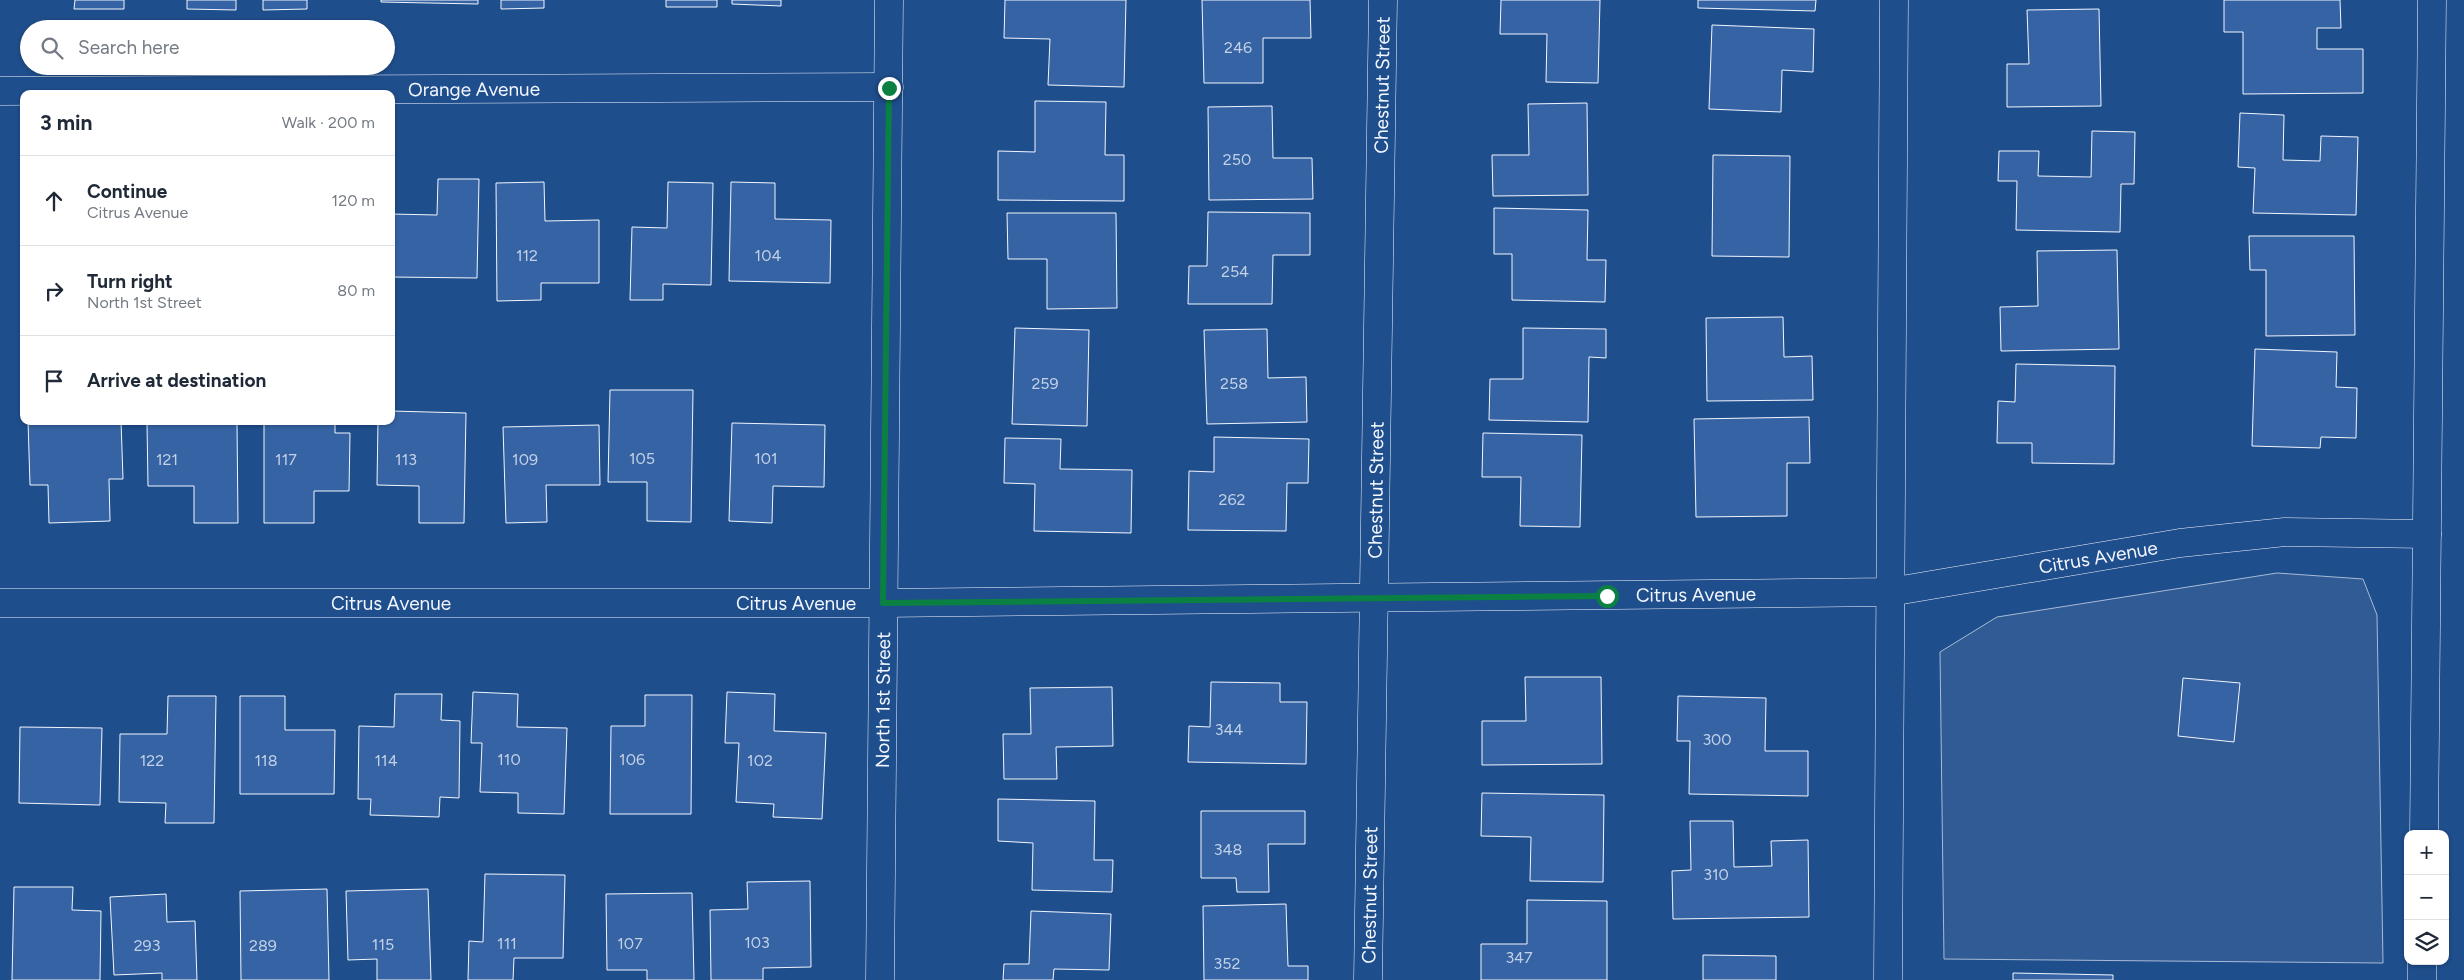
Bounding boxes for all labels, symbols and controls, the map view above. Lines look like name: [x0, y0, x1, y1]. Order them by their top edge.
street label: Chestnut Street: [1370, 16, 1395, 154]
search box: [20, 20, 395, 75]
icon: search: [38, 34, 66, 62]
text: Search here: [78, 36, 180, 59]
house number: 246: [1224, 38, 1252, 57]
route end: [878, 77, 901, 100]
street label: Orange Avenue: [408, 78, 540, 101]
text: 3 min: [40, 110, 92, 135]
text: Walk · 200 m: [282, 113, 375, 132]
house number: 250: [1223, 150, 1251, 169]
text: Continue: [87, 180, 167, 203]
icon: ahead: [40, 187, 68, 215]
text: 120 m: [332, 191, 375, 210]
text: Citrus Avenue: [87, 203, 188, 222]
house number: 112: [516, 246, 538, 265]
house number: 104: [755, 246, 781, 265]
house number: 254: [1221, 262, 1249, 281]
text: Turn right: [87, 270, 173, 293]
icon: right: [40, 277, 68, 305]
text: 80 m: [337, 281, 375, 300]
text: North 1st Street: [87, 293, 202, 312]
icon: arrive: [40, 367, 68, 395]
text: Arrive at destination: [87, 369, 266, 392]
house number: 259: [1031, 374, 1059, 393]
house number: 258: [1220, 374, 1248, 393]
street label: Chestnut Street: [1363, 421, 1389, 559]
house number: 105: [629, 449, 655, 468]
house number: 101: [754, 449, 778, 468]
house number: 121: [156, 450, 178, 469]
house number: 117: [275, 450, 297, 469]
house number: 113: [395, 450, 417, 469]
house number: 109: [512, 450, 538, 469]
house number: 262: [1219, 490, 1245, 509]
street label: Citrus Avenue: [2037, 536, 2159, 579]
street label: Citrus Avenue: [1636, 582, 1756, 607]
route start: [1596, 585, 1619, 608]
street label: Citrus Avenue: [331, 592, 451, 615]
street label: Citrus Avenue: [736, 592, 856, 615]
street label: North 1st Street: [871, 632, 895, 768]
house number: 344: [1215, 720, 1243, 739]
house number: 300: [1702, 730, 1732, 749]
house number: 110: [497, 750, 521, 769]
house number: 106: [619, 750, 645, 769]
house number: 122: [140, 751, 164, 770]
house number: 118: [254, 751, 278, 770]
house number: 114: [374, 751, 398, 770]
house number: 102: [747, 751, 773, 770]
street label: Chestnut Street: [1357, 826, 1382, 964]
map controls: [2404, 830, 2449, 965]
button: +: [2404, 830, 2449, 875]
house number: 348: [1214, 840, 1242, 859]
house number: 310: [1703, 865, 1729, 884]
button: −: [2404, 875, 2449, 920]
button: layers: [2404, 920, 2449, 965]
house number: 103: [744, 933, 770, 952]
house number: 111: [497, 934, 517, 953]
house number: 107: [617, 934, 643, 953]
house number: 115: [372, 935, 394, 954]
house number: 293: [134, 936, 160, 955]
house number: 289: [249, 936, 277, 955]
house number: 347: [1505, 948, 1533, 967]
house number: 352: [1214, 954, 1240, 973]

